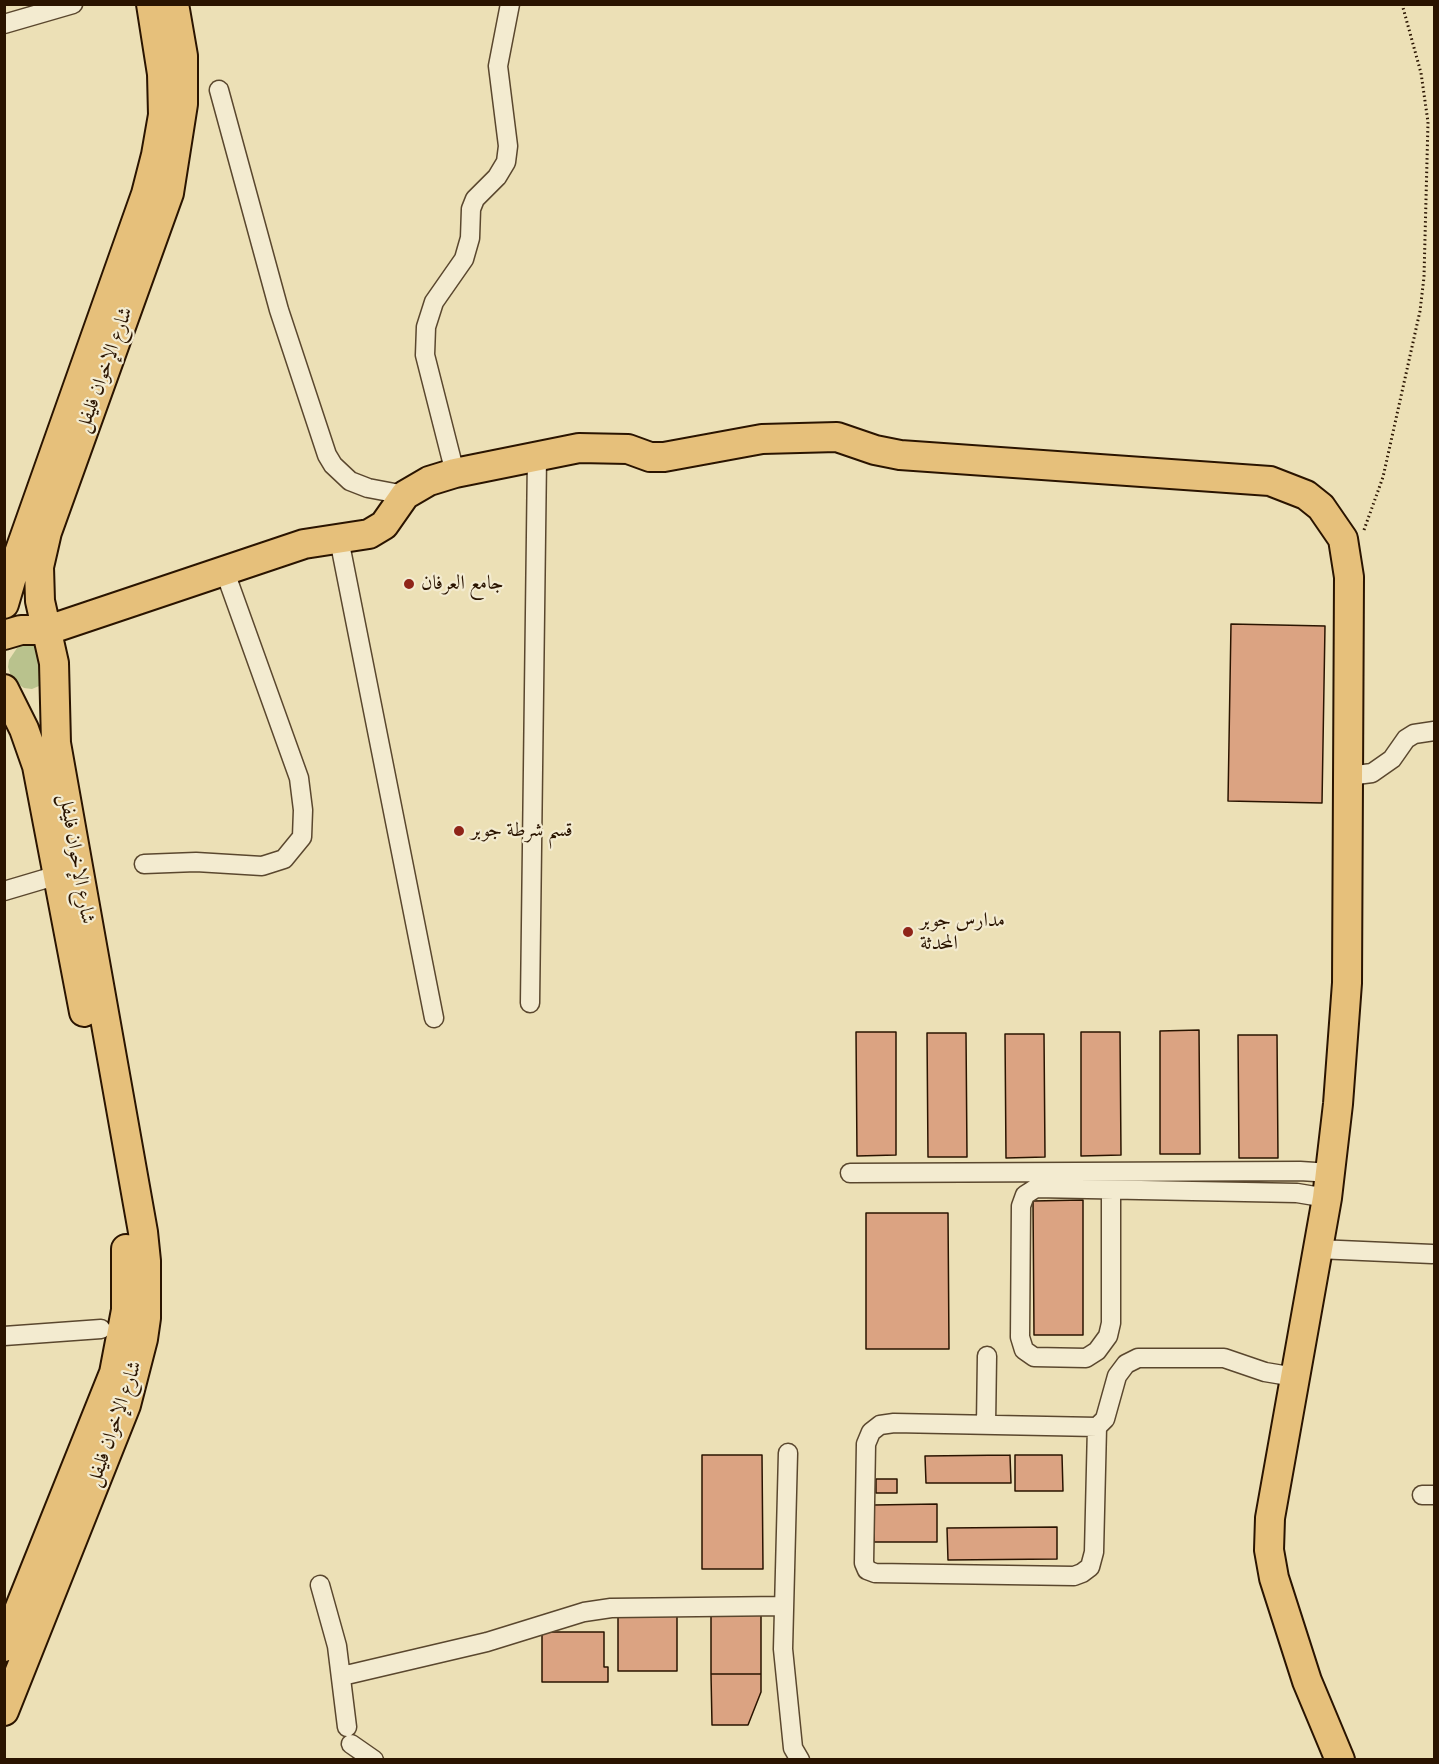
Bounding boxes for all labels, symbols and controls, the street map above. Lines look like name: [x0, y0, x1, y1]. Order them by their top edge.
street label: شارع الإخوان فليفل: [71, 304, 139, 436]
place label: جامع العرفان: [421, 572, 504, 596]
marker: جامع العرفان: [402, 577, 416, 591]
street label: شارع الإخوان فليفل: [53, 792, 99, 926]
place label: قسم شرطة جوبر: [471, 819, 573, 843]
marker: قسم شرطة جوبر: [452, 824, 466, 838]
place label: مدارس جوبر المحدثة: [920, 909, 1005, 956]
marker: مدارس جوبر المحدثة: [901, 925, 915, 939]
street label: شارع الإخوان فليفل: [82, 1358, 148, 1490]

